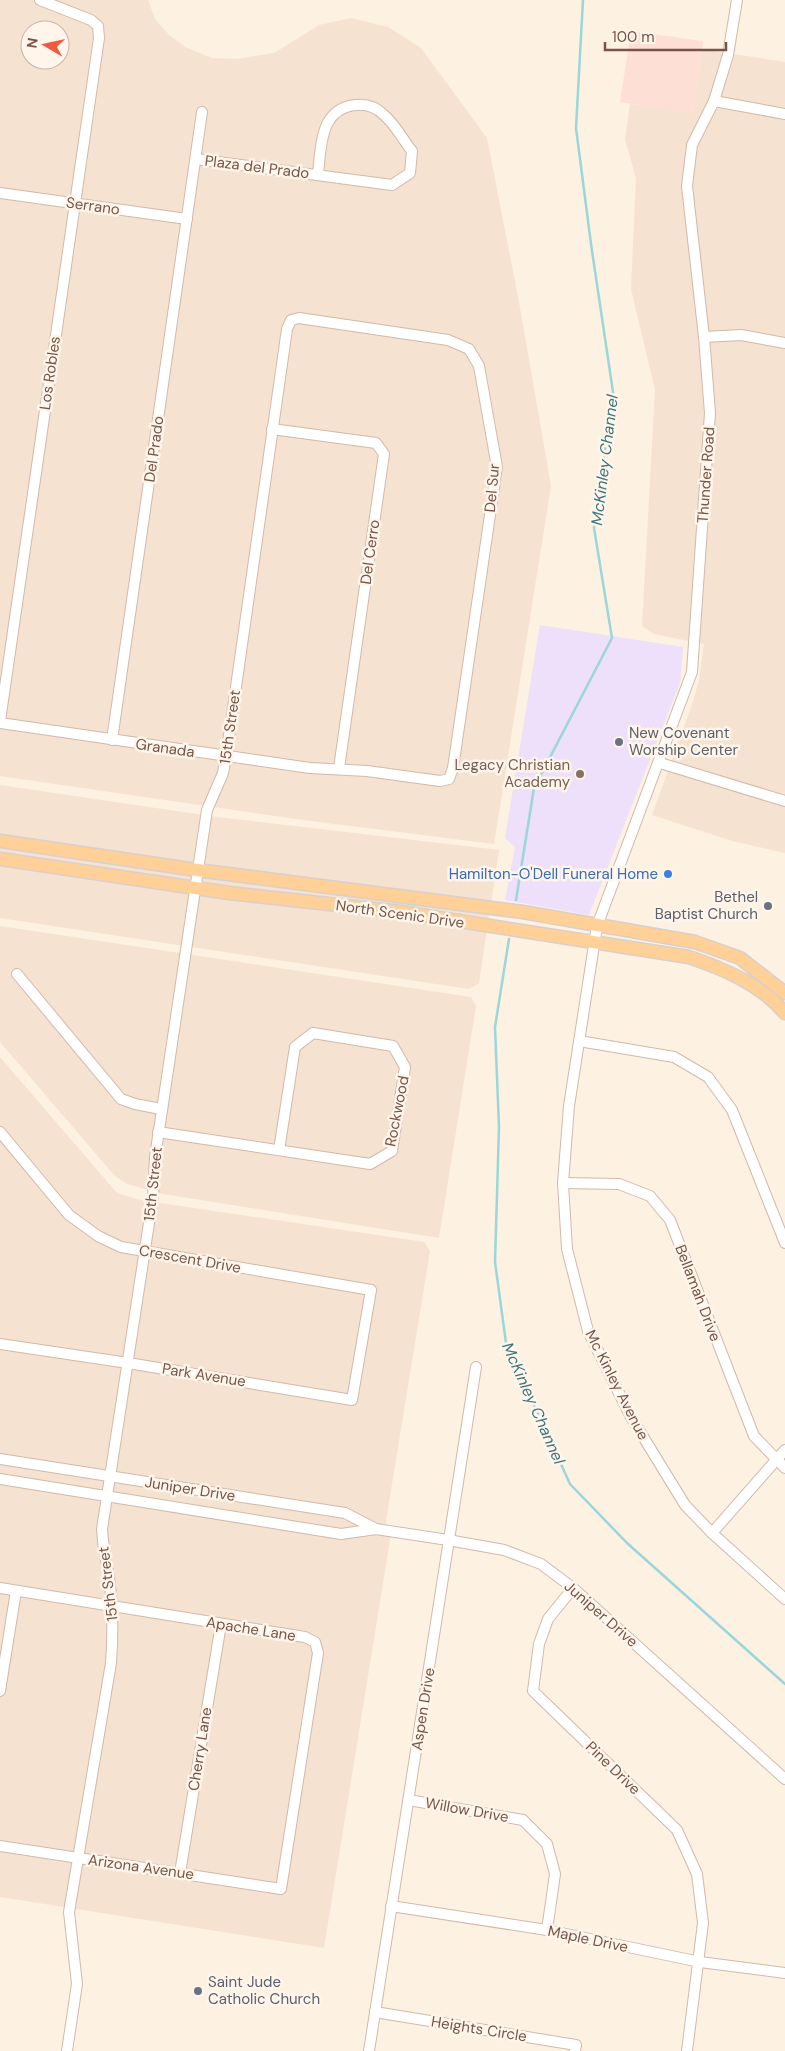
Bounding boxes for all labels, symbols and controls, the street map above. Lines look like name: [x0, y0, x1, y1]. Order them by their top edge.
north arrow: [20, 20, 70, 70]
scale bar: [605, 20, 726, 52]
text: 100 m: [612, 27, 655, 47]
text: N: [22, 37, 42, 49]
street label: Plaza del Prado: [204, 151, 311, 183]
street label: Serrano: [65, 192, 121, 220]
street label: Los Robles: [35, 335, 65, 411]
water label: McKinley Channel: [586, 393, 623, 527]
street label: Del Prado: [139, 414, 169, 484]
street label: Thunder Road: [693, 426, 719, 524]
street label: Del Sur: [480, 462, 504, 513]
street label: Del Cerro: [356, 518, 384, 586]
street label: 15th Street: [215, 688, 245, 765]
place label: New Covenant Worship Center: [629, 723, 738, 760]
street label: Granada: [134, 734, 196, 762]
marker: New Covenant Worship Center: [613, 736, 625, 748]
place label: Legacy Christian Academy: [455, 755, 571, 792]
marker: Legacy Christian Academy: [574, 768, 586, 780]
place label: Hamilton-O'Dell Funeral Home: [449, 864, 658, 884]
marker: Hamilton-O'Dell Funeral Home: [662, 868, 674, 880]
place label: Bethel Baptist Church: [655, 887, 758, 924]
street label: North Scenic Drive: [335, 895, 465, 933]
marker: Bethel Baptist Church: [762, 900, 774, 912]
street label: Rockwood: [380, 1074, 414, 1148]
street label: 15th Street: [139, 1146, 167, 1222]
street label: Crescent Drive: [137, 1240, 243, 1278]
street label: Bellamah Drive: [670, 1242, 726, 1344]
street label: Mc Kinley Avenue: [581, 1327, 653, 1443]
water label: McKinley Channel: [497, 1339, 570, 1468]
street label: Park Avenue: [161, 1359, 247, 1391]
street label: Juniper Drive: [143, 1472, 237, 1506]
street label: 15th Street: [94, 1546, 122, 1622]
street label: Juniper Drive: [560, 1577, 642, 1651]
street label: Apache Lane: [205, 1612, 297, 1646]
street label: Aspen Drive: [407, 1666, 439, 1752]
street label: Cherry Lane: [184, 1706, 216, 1792]
street label: Pine Drive: [581, 1737, 645, 1799]
street label: Willow Drive: [424, 1793, 510, 1827]
street label: Arizona Avenue: [87, 1850, 195, 1884]
street label: Maple Drive: [546, 1921, 630, 1957]
place label: Saint Jude Catholic Church: [208, 1972, 320, 2009]
marker: Saint Jude Catholic Church: [192, 1985, 204, 1997]
street label: Heights Circle: [430, 2012, 528, 2046]

